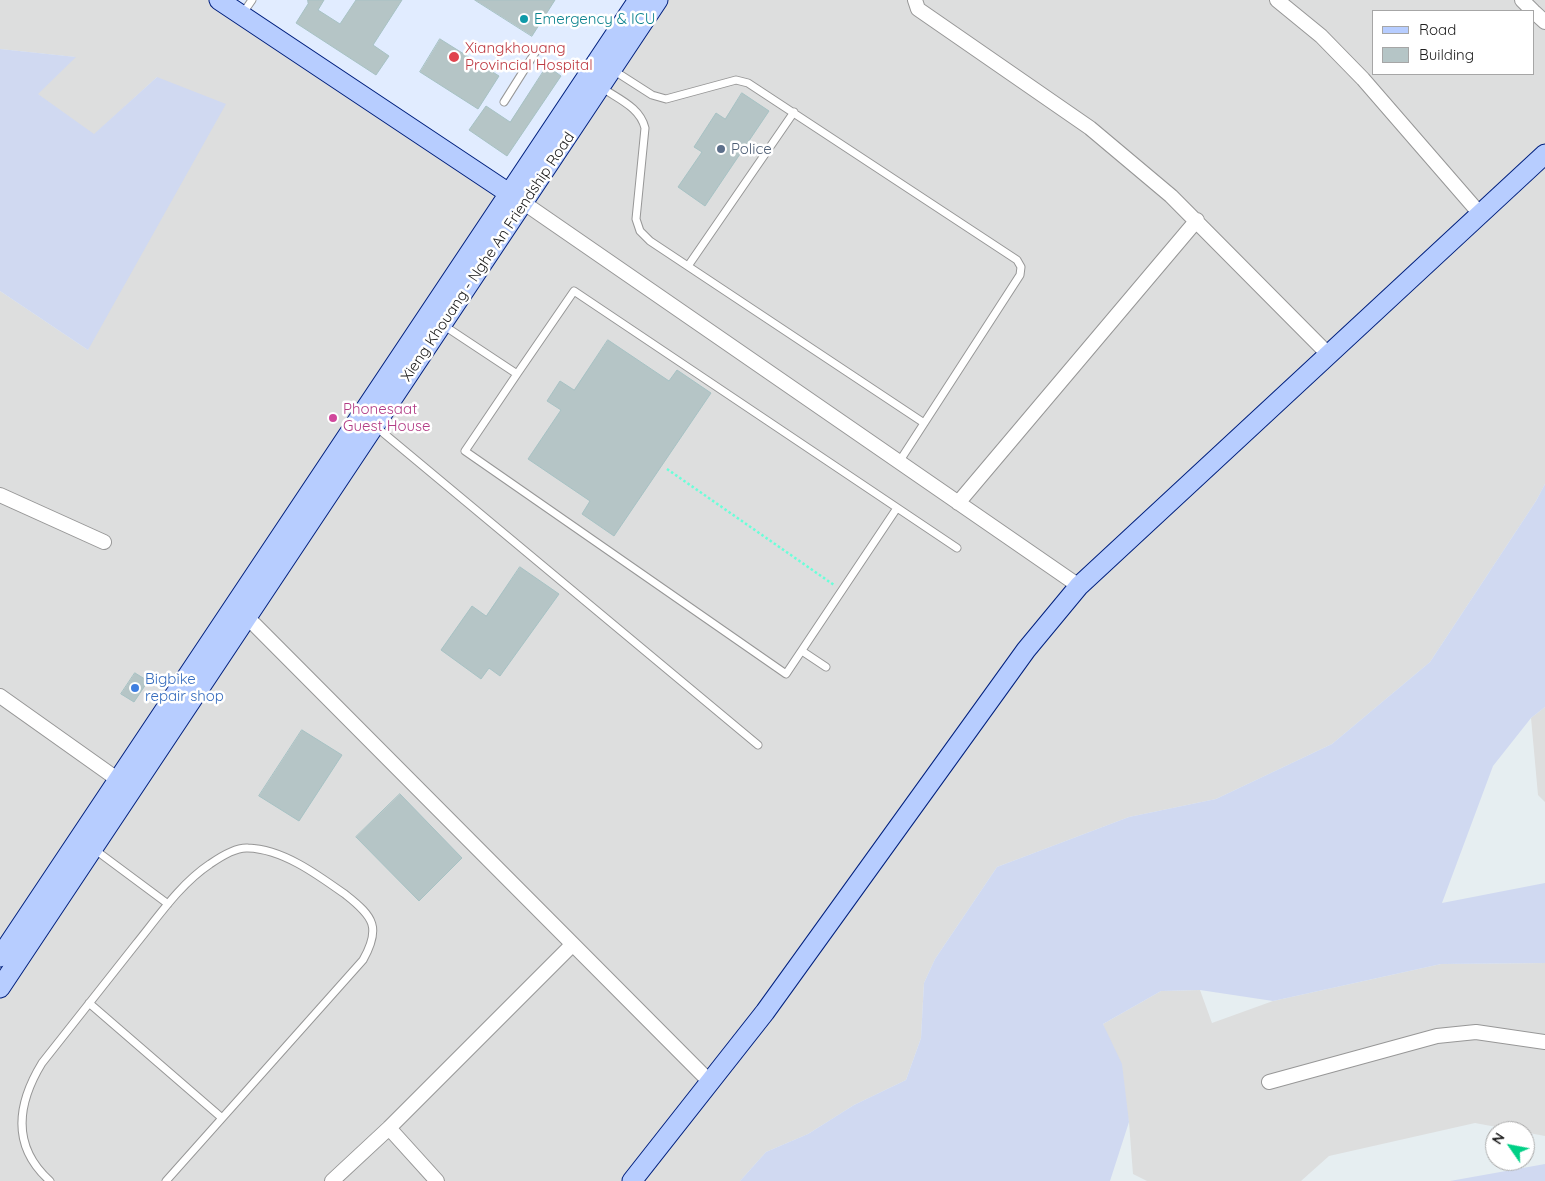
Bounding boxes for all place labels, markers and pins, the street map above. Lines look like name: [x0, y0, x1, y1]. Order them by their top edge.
place label: Emergency & ICU: [534, 10, 655, 28]
marker: Emergency & ICU: [518, 13, 530, 25]
place label: Xiangkhouang Provincial Hospital: [465, 39, 593, 74]
marker: Xiangkhouang Provincial Hospital: [447, 50, 461, 64]
place label: Police: [731, 140, 772, 158]
marker: Police: [715, 143, 727, 155]
place label: Phonesaat Guest House: [343, 400, 431, 435]
marker: Phonesaat Guest House: [327, 412, 339, 424]
place label: Bigbike repair shop: [145, 670, 224, 705]
marker: Bigbike repair shop: [129, 682, 141, 694]

